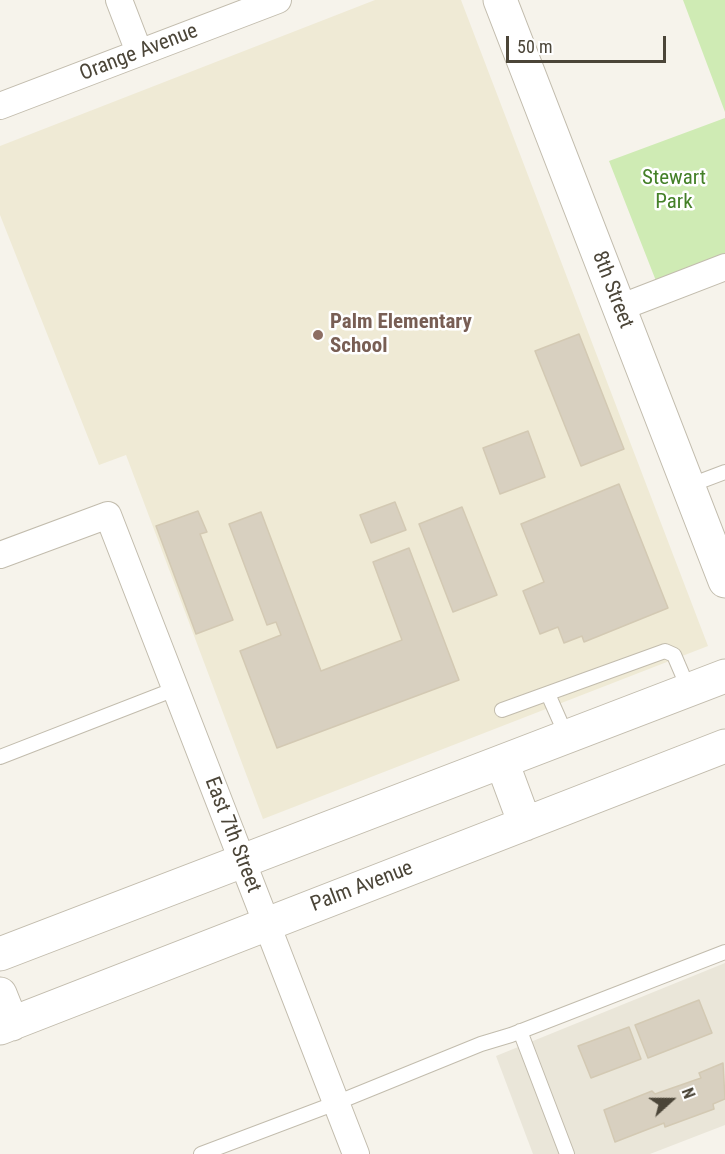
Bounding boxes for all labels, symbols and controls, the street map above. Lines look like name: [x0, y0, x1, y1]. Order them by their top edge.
street label: Orange Avenue: [76, 19, 202, 87]
scale bar: [509, 24, 670, 62]
text: 50 m: [517, 36, 552, 57]
park label: Stewart Park: [642, 166, 706, 216]
street label: 8th Street: [586, 248, 638, 332]
place label: Palm Elementary School: [330, 310, 472, 360]
marker: Palm Elementary School: [311, 328, 325, 342]
street label: East 7th Street: [198, 774, 266, 896]
street label: Palm Avenue: [307, 856, 417, 918]
north arrow: [641, 1070, 701, 1130]
text: N: [678, 1085, 699, 1101]

